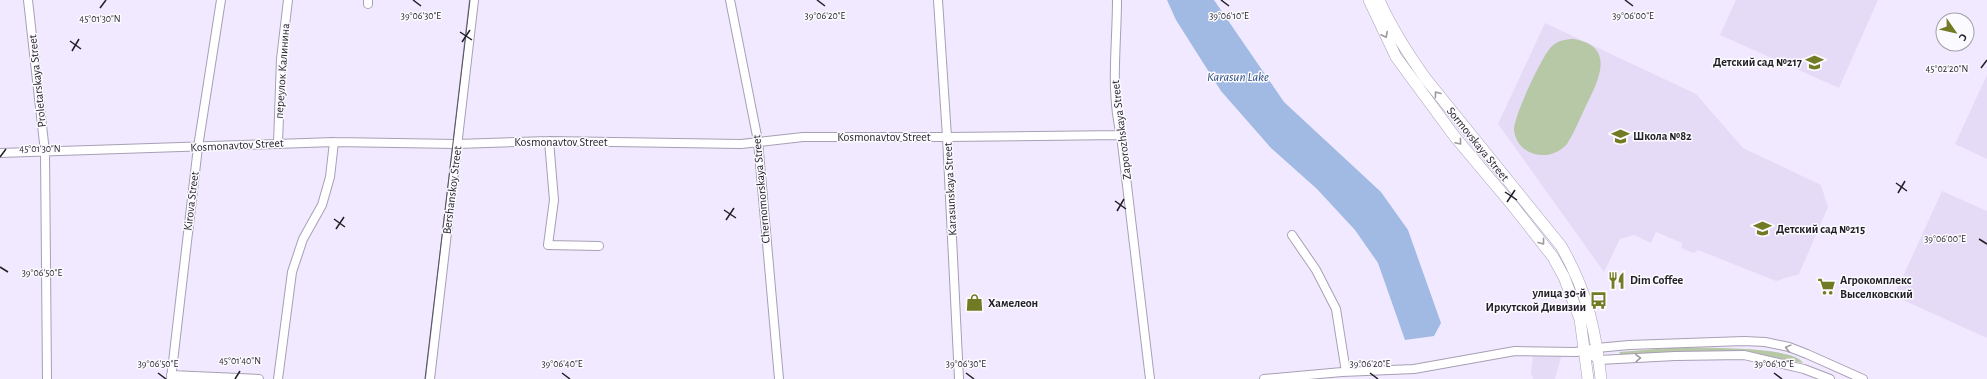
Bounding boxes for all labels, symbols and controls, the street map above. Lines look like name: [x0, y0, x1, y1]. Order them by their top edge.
text: 39°06'30"E: [401, 11, 441, 21]
text: 39°06'20"E: [805, 11, 846, 21]
text: 39°06'10"E: [1209, 11, 1249, 21]
text: 39°06'00"E: [1612, 11, 1654, 21]
north arrow: [1935, 12, 1975, 52]
text: 45°01'30"N: [79, 14, 121, 24]
street label: переулок Калинина: [273, 22, 292, 119]
one-way arrow: [1380, 31, 1388, 39]
text: С: [1957, 32, 1969, 43]
street label: Proletarskaya Street: [26, 34, 49, 128]
school or university icon: Детский сад №217: [1805, 52, 1825, 72]
place label: Детский сад №217: [1713, 56, 1802, 68]
text: 45°02'20"N: [1926, 64, 1968, 74]
water label: Karasun Lake: [1207, 71, 1269, 84]
street label: Zaporozhskaya Street: [1109, 79, 1134, 181]
one-way arrow: [1435, 91, 1442, 98]
street label: Sormovskaya Street: [1444, 105, 1511, 184]
school or university icon: Школа №82: [1610, 126, 1630, 146]
place label: Школа №82: [1633, 130, 1692, 142]
street label: Kosmonavtov Street: [837, 131, 931, 143]
street label: Chernomorskaya Street: [750, 134, 773, 244]
street label: Kosmonavtov Street: [514, 136, 608, 148]
street label: Kosmonavtov Street: [190, 137, 284, 153]
one-way arrow: [1455, 137, 1462, 144]
street label: Karasunskaya Street: [942, 142, 959, 236]
text: 45°01'30"N: [19, 144, 61, 154]
street label: Bershanskoy Street: [441, 145, 464, 235]
street label: Kirova Street: [181, 170, 201, 231]
school or university icon: Детский сад №215: [1753, 219, 1773, 239]
place label: Детский сад №215: [1776, 223, 1865, 235]
text: 39°06'00"E: [1924, 234, 1966, 244]
one-way arrow: [1537, 238, 1544, 245]
text: 39°06'50"E: [22, 268, 62, 278]
restaurant icon: Dim Coffee: [1607, 270, 1627, 290]
place label: Dim Coffee: [1630, 274, 1684, 286]
place label: Агрокомплекс Выселковский: [1840, 274, 1913, 300]
supermarket icon: Агрокомплекс Выселковский: [1817, 277, 1837, 297]
place label: улица 30-й Иркутской Дивизии: [1486, 287, 1586, 314]
bus stop icon: улица 30-й Иркутской Дивизии: [1589, 290, 1609, 310]
shop icon: Хамелеон: [965, 293, 985, 313]
place label: Хамелеон: [988, 297, 1038, 309]
one-way arrow: [1785, 344, 1791, 352]
one-way arrow: [1635, 354, 1641, 362]
text: 45°01'40"N: [219, 356, 261, 366]
text: 39°06'50"E: [138, 359, 178, 369]
text: 39°06'40"E: [541, 359, 583, 369]
text: 39°06'30"E: [946, 359, 986, 369]
text: 39°06'20"E: [1350, 359, 1391, 369]
text: 39°06'10"E: [1754, 359, 1794, 369]

